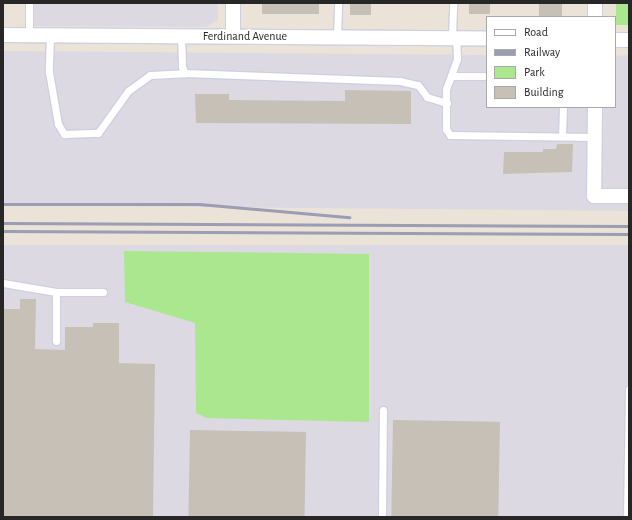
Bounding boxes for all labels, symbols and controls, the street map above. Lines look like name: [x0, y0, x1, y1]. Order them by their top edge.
legend: [486, 16, 616, 108]
text: Road: [524, 26, 548, 38]
street label: Ferdinand Avenue: [203, 30, 287, 44]
text: Railway: [524, 46, 560, 58]
text: Park: [524, 66, 545, 78]
text: Building: [524, 86, 564, 98]

